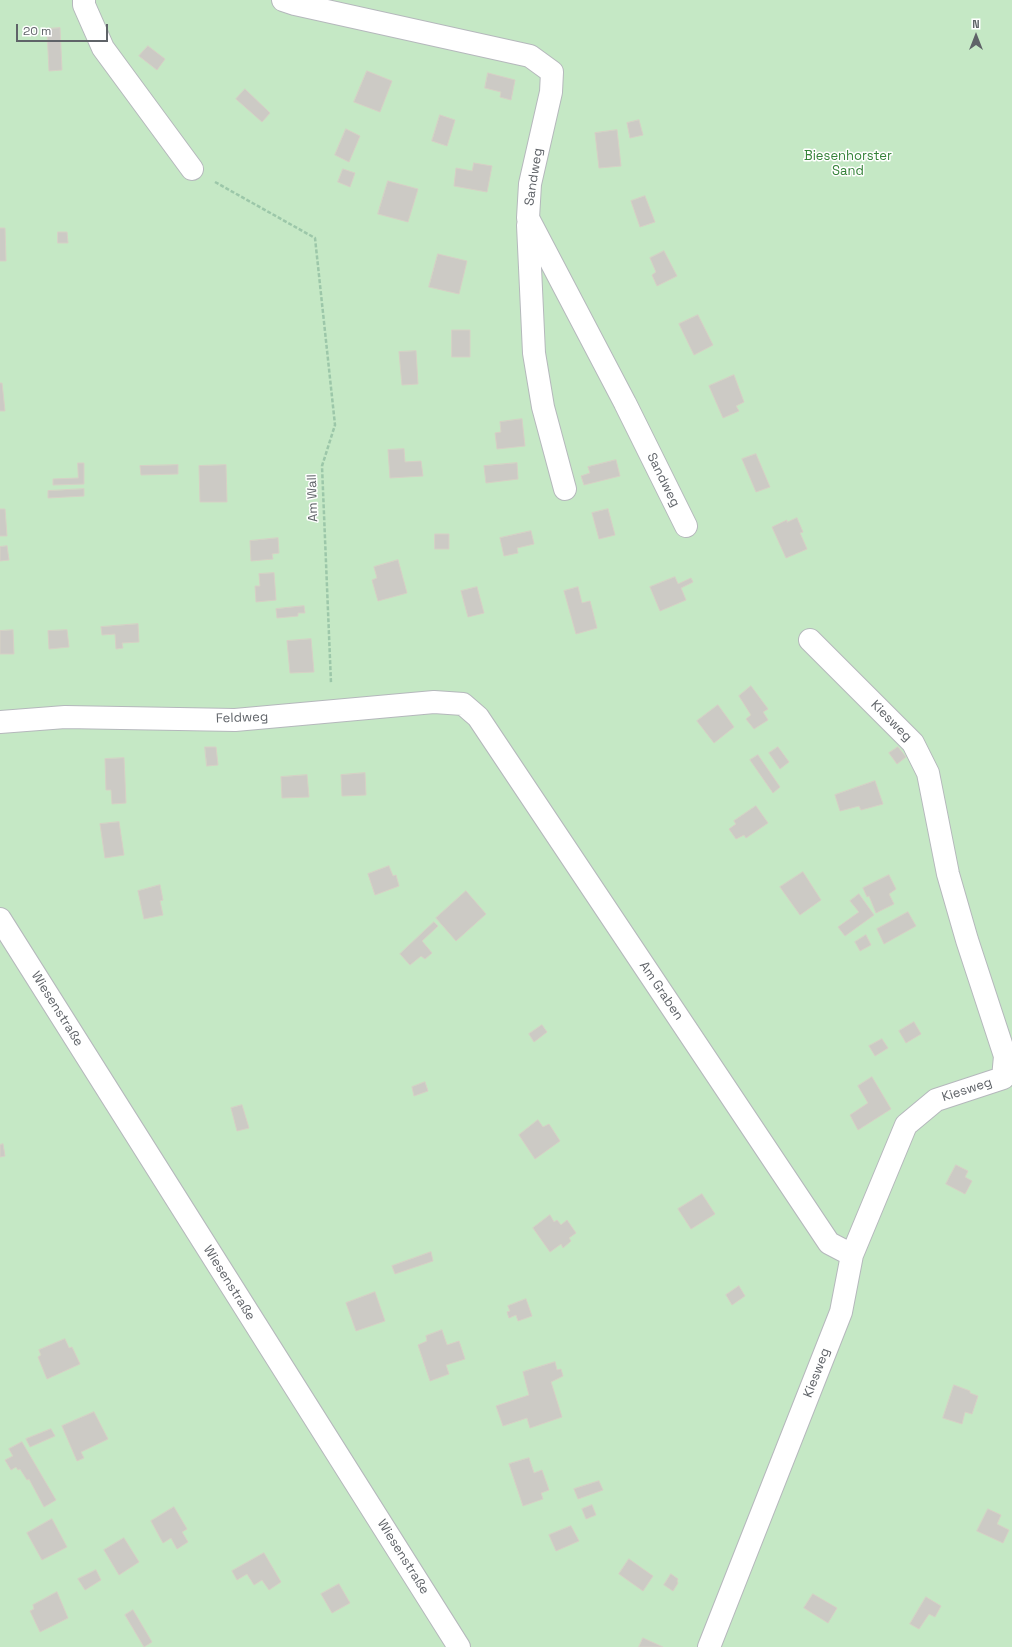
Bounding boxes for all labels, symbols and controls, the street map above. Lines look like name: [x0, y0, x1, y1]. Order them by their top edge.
scale bar: [18, 16, 110, 42]
north arrow: [956, 16, 996, 56]
text: N: [972, 17, 980, 31]
text: 20 m: [23, 23, 51, 39]
street label: Sandweg: [522, 147, 546, 207]
park label: Biesenhorster Sand: [804, 148, 892, 179]
street label: Sandweg: [643, 450, 683, 510]
street label: Am Wall: [304, 474, 322, 522]
street label: Kiesweg: [867, 697, 915, 745]
street label: Feldweg: [215, 709, 269, 727]
street label: Am Graben: [636, 959, 686, 1023]
street label: Wiesenstraße: [28, 969, 86, 1049]
street label: Kiesweg: [940, 1075, 994, 1105]
street label: Wiesenstraße: [200, 1243, 258, 1323]
street label: Kiesweg: [800, 1346, 834, 1400]
street label: Wiesenstraße: [374, 1517, 432, 1597]

